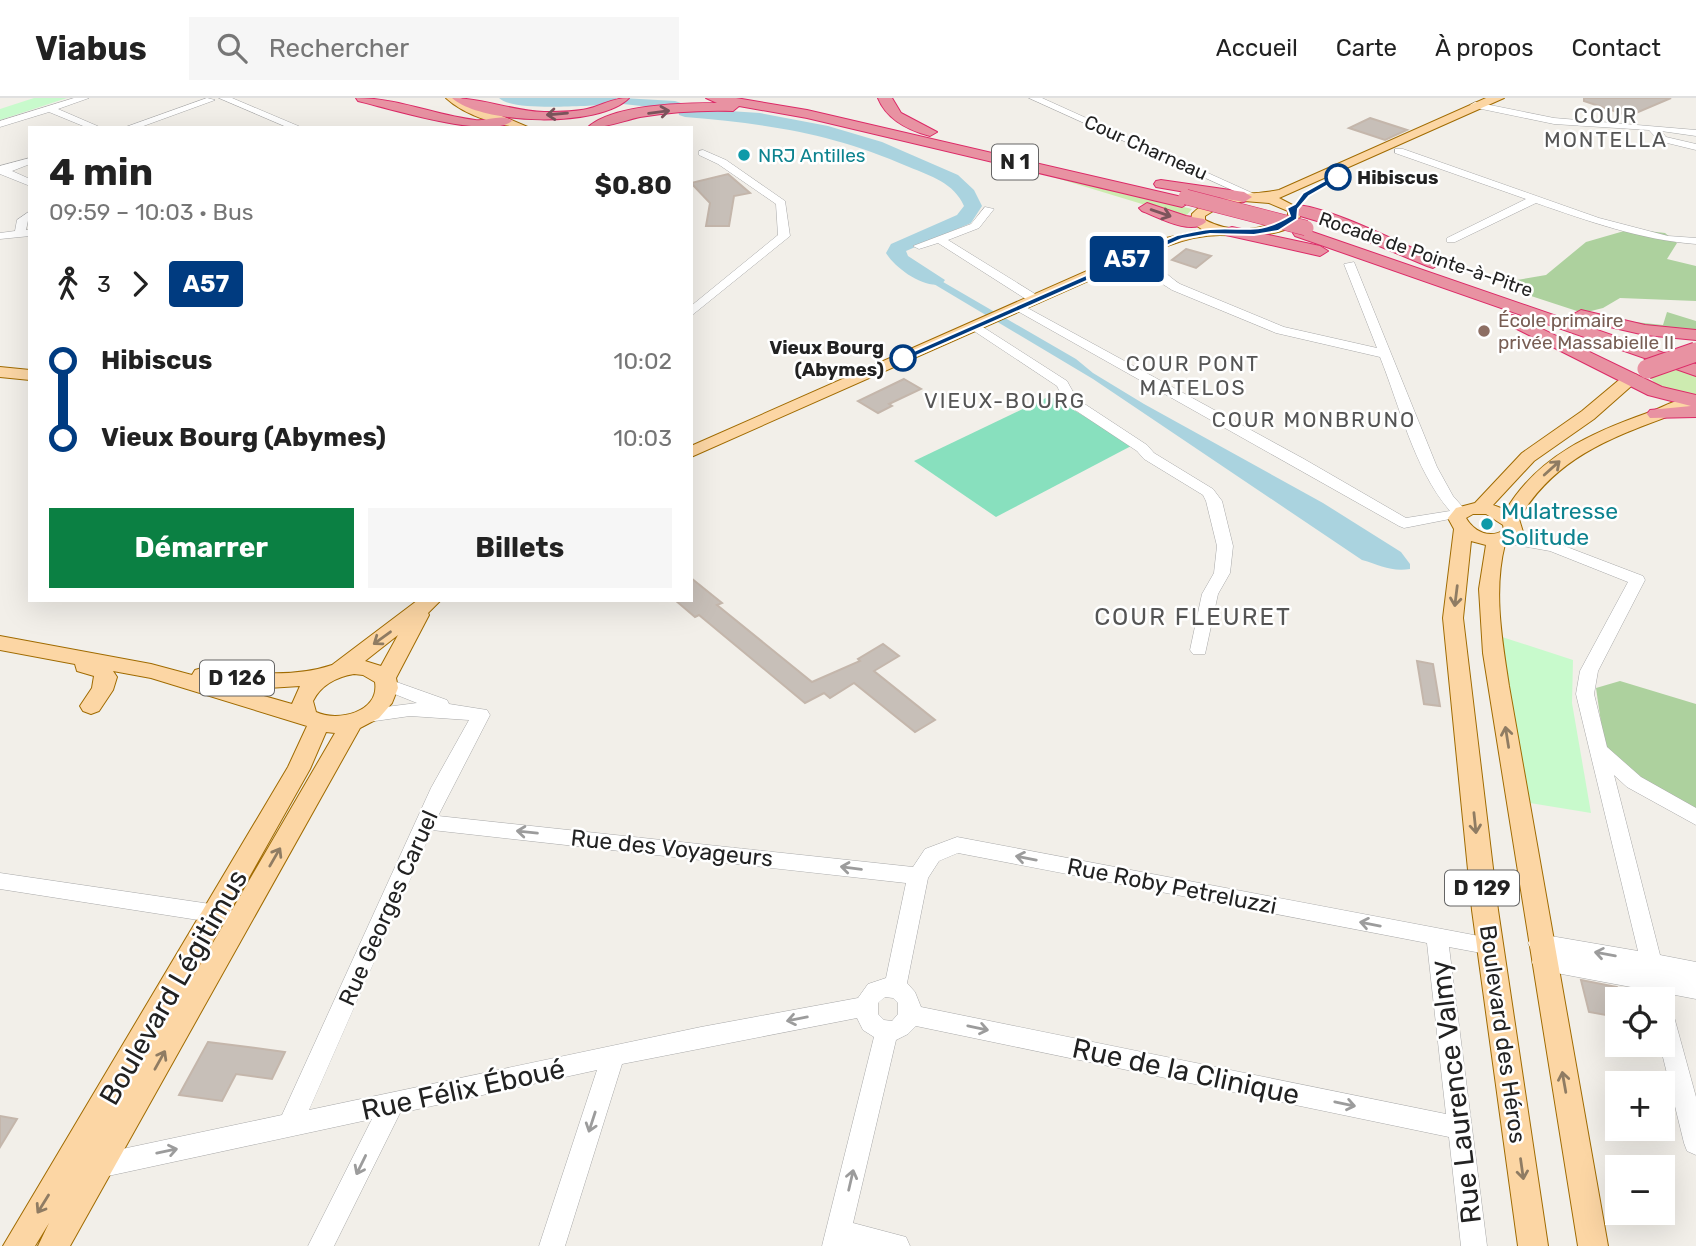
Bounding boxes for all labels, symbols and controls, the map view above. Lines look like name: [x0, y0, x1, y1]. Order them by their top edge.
search box: [189, 17, 679, 80]
text: Viabus: [35, 29, 147, 68]
icon: search: [213, 29, 251, 67]
text: Rechercher: [269, 33, 409, 64]
text: Accueil: [1216, 34, 1298, 62]
text: Carte: [1336, 34, 1397, 62]
text: À propos: [1435, 34, 1534, 62]
text: Contact: [1572, 34, 1661, 62]
district label: COUR MONTELLA: [1544, 103, 1668, 152]
one-way arrow: [648, 106, 670, 119]
one-way arrow: [546, 108, 569, 121]
street label: Cour Charneau: [1081, 110, 1211, 185]
place label: NRJ Antilles: [758, 144, 866, 167]
road number: N 1: [992, 144, 1038, 180]
marker: NRJ Antilles: [736, 147, 752, 163]
text: 4 min: [49, 149, 153, 195]
marker: Hibiscus: [1325, 164, 1351, 190]
place label: Hibiscus: [1357, 166, 1438, 189]
text: $0.80: [595, 170, 672, 201]
text: 09:59 – 10:03 · Bus: [49, 198, 253, 226]
street label: Rocade de Pointe-à-Pitre: [1316, 207, 1536, 302]
one-way arrow: [1150, 208, 1172, 220]
line badge: A57: [1087, 236, 1167, 282]
text: A57: [1104, 245, 1150, 273]
icon: walk: [49, 265, 87, 303]
icon: forward: [121, 265, 159, 303]
text: 3: [97, 270, 111, 298]
text: A57: [183, 270, 229, 298]
place label: École primaire privée Massabielle II: [1498, 309, 1674, 354]
marker: École primaire privée Massabielle II: [1476, 323, 1492, 339]
place label: Vieux Bourg (Abymes): [769, 336, 884, 381]
text: Hibiscus: [101, 345, 212, 376]
marker: Vieux Bourg (Abymes): [890, 345, 916, 371]
text: 10:02: [614, 347, 672, 375]
district label: COUR PONT MATELOS: [1126, 351, 1260, 400]
district label: VIEUX-BOURG: [924, 388, 1086, 413]
district label: COUR MONBRUNO: [1212, 407, 1416, 432]
text: Vieux Bourg (Abymes): [101, 422, 386, 453]
text: 10:03: [613, 424, 672, 452]
one-way arrow: [1543, 460, 1561, 476]
place label: Mulatresse Solitude: [1501, 497, 1618, 551]
button: Démarrer: [49, 508, 354, 588]
button: Billets: [368, 508, 672, 588]
marker: Mulatresse Solitude: [1479, 516, 1495, 532]
one-way arrow: [1450, 585, 1463, 607]
district label: COUR FLEURET: [1094, 603, 1292, 631]
one-way arrow: [372, 630, 391, 645]
road number: D 126: [200, 660, 274, 696]
one-way arrow: [1500, 726, 1513, 749]
street label: Rue Georges Caruel: [332, 806, 444, 1010]
one-way arrow: [1469, 811, 1482, 833]
street label: Rue des Voyageurs: [569, 823, 775, 873]
one-way arrow: [516, 825, 539, 838]
one-way arrow: [269, 847, 282, 868]
one-way arrow: [1015, 851, 1038, 865]
street label: Rue Roby Petreluzzi: [1065, 852, 1279, 920]
one-way arrow: [840, 861, 862, 874]
street label: Boulevard Légitimus: [93, 864, 254, 1111]
road number: D 129: [1445, 870, 1519, 906]
one-way arrow: [1359, 917, 1382, 931]
street label: Boulevard des Héros: [1474, 923, 1532, 1145]
one-way arrow: [1594, 947, 1617, 961]
street label: Rue Laurence Valmy: [1423, 958, 1488, 1225]
map controls: [1605, 987, 1675, 1225]
button: locate: [1605, 987, 1675, 1057]
one-way arrow: [786, 1013, 809, 1026]
one-way arrow: [966, 1022, 989, 1036]
street label: Rue de la Clinique: [1069, 1031, 1302, 1112]
one-way arrow: [153, 1050, 167, 1070]
street label: Rue Félix Éboué: [358, 1052, 568, 1127]
one-way arrow: [1557, 1071, 1570, 1094]
button: +: [1605, 1071, 1675, 1141]
one-way arrow: [1333, 1098, 1356, 1112]
one-way arrow: [585, 1110, 598, 1132]
one-way arrow: [155, 1144, 178, 1158]
one-way arrow: [354, 1154, 368, 1175]
button: −: [1605, 1155, 1675, 1225]
one-way arrow: [1516, 1157, 1529, 1180]
one-way arrow: [845, 1169, 858, 1192]
one-way arrow: [36, 1194, 50, 1214]

